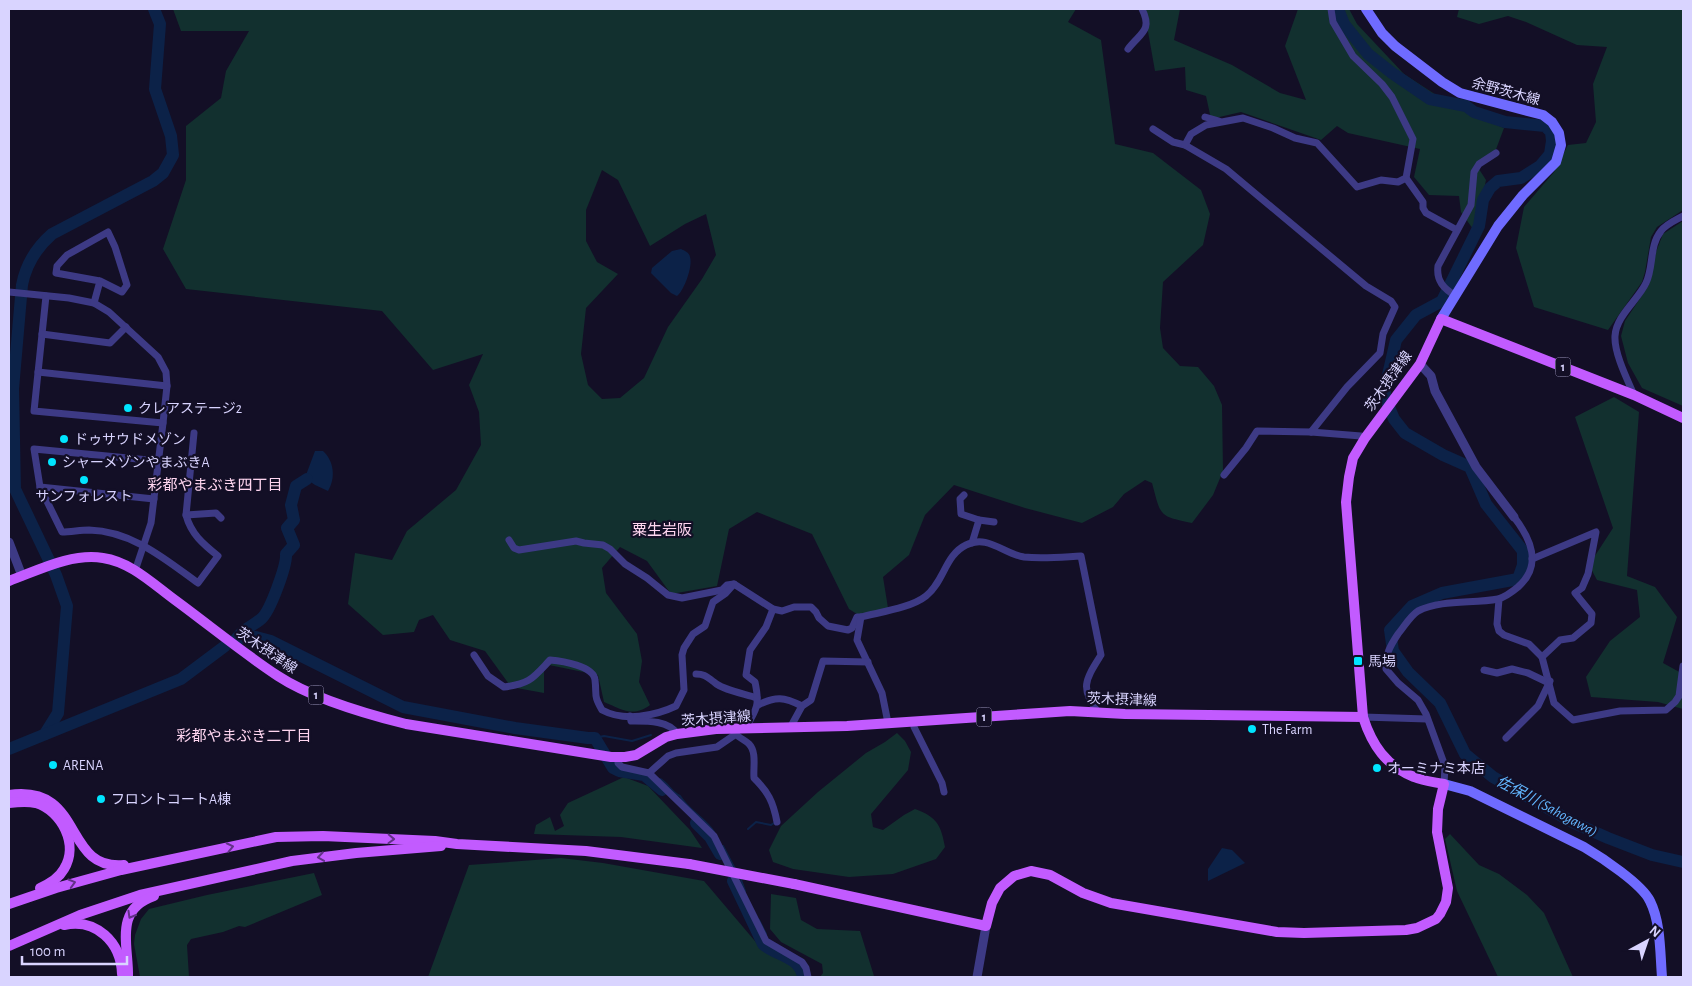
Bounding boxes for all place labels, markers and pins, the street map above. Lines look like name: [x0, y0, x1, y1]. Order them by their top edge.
place label: クレアステージ2: [138, 401, 242, 416]
marker: クレアステージ2: [122, 402, 134, 414]
place label: ドゥサウドメゾン: [74, 432, 186, 447]
marker: ドゥサウドメゾン: [58, 433, 70, 445]
place label: シャーメゾンやまぶきA: [62, 455, 210, 470]
marker: シャーメゾンやまぶきA: [46, 456, 58, 468]
marker: サンフォレスト: [78, 474, 90, 486]
place label: サンフォレスト: [35, 490, 133, 504]
place label: 馬場: [1368, 654, 1396, 669]
marker: 馬場: [1352, 655, 1364, 667]
marker: The Farm: [1246, 723, 1258, 735]
place label: The Farm: [1262, 723, 1312, 737]
marker: ARENA: [47, 759, 59, 771]
place label: ARENA: [63, 759, 103, 773]
place label: オーミナミ本店: [1387, 761, 1485, 776]
marker: オーミナミ本店: [1371, 762, 1383, 774]
place label: フロントコートA棟: [111, 791, 231, 807]
marker: フロントコートA棟: [95, 793, 107, 805]

